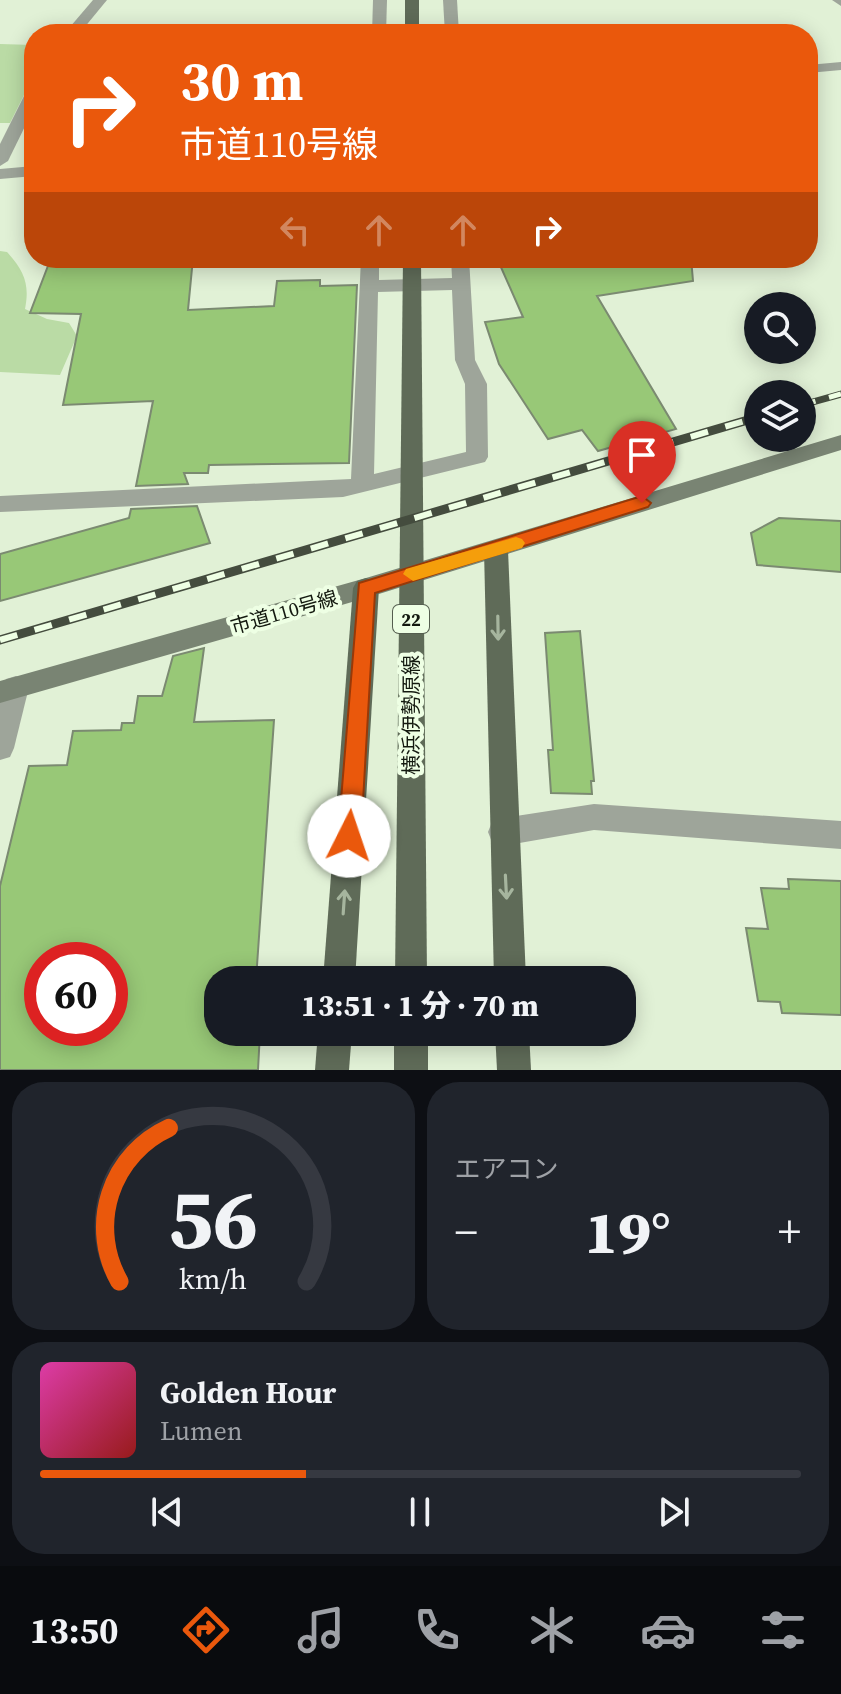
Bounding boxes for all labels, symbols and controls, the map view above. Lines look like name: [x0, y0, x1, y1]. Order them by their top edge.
text: 30 m: [180, 42, 303, 119]
icon: right: [48, 56, 152, 160]
text: 市道110号線: [180, 120, 378, 169]
icon: left: [273, 208, 317, 252]
icon: ahead: [357, 208, 401, 252]
icon: ahead: [441, 208, 485, 252]
icon: right: [525, 208, 569, 252]
map controls: [744, 292, 816, 452]
button: search: [744, 292, 816, 364]
button: layers: [744, 380, 816, 452]
pin: [608, 421, 676, 503]
icon: arrive: [620, 433, 664, 477]
street label: 市道110号線: [227, 583, 341, 641]
road number: 22: [393, 605, 429, 633]
one-way arrow: [490, 614, 506, 641]
street label: 横浜伊勢原線: [397, 655, 425, 775]
position arrow: [307, 794, 391, 878]
one-way arrow: [498, 873, 513, 900]
one-way arrow: [337, 889, 352, 916]
speed limit sign: 60: [24, 942, 128, 1046]
text: 13:51 · 1 分 · 70 m: [301, 985, 539, 1026]
text: エアコン: [455, 1151, 559, 1187]
text: 56: [168, 1162, 258, 1276]
text: 19°: [585, 1191, 671, 1273]
text: −: [455, 1201, 478, 1262]
text: +: [778, 1201, 801, 1262]
text: km/h: [179, 1259, 247, 1299]
text: Golden Hour: [160, 1372, 336, 1413]
text: Lumen: [160, 1413, 242, 1449]
icon: previous: [145, 1490, 189, 1534]
icon: pause: [398, 1490, 442, 1534]
icon: next: [652, 1490, 696, 1534]
icon: directions: [178, 1602, 234, 1658]
icon: music: [293, 1602, 349, 1658]
icon: phone: [409, 1602, 465, 1658]
icon: climate: [524, 1602, 580, 1658]
icon: car: [640, 1602, 696, 1658]
icon: filters: [755, 1602, 811, 1658]
text: 13:50: [30, 1606, 119, 1655]

